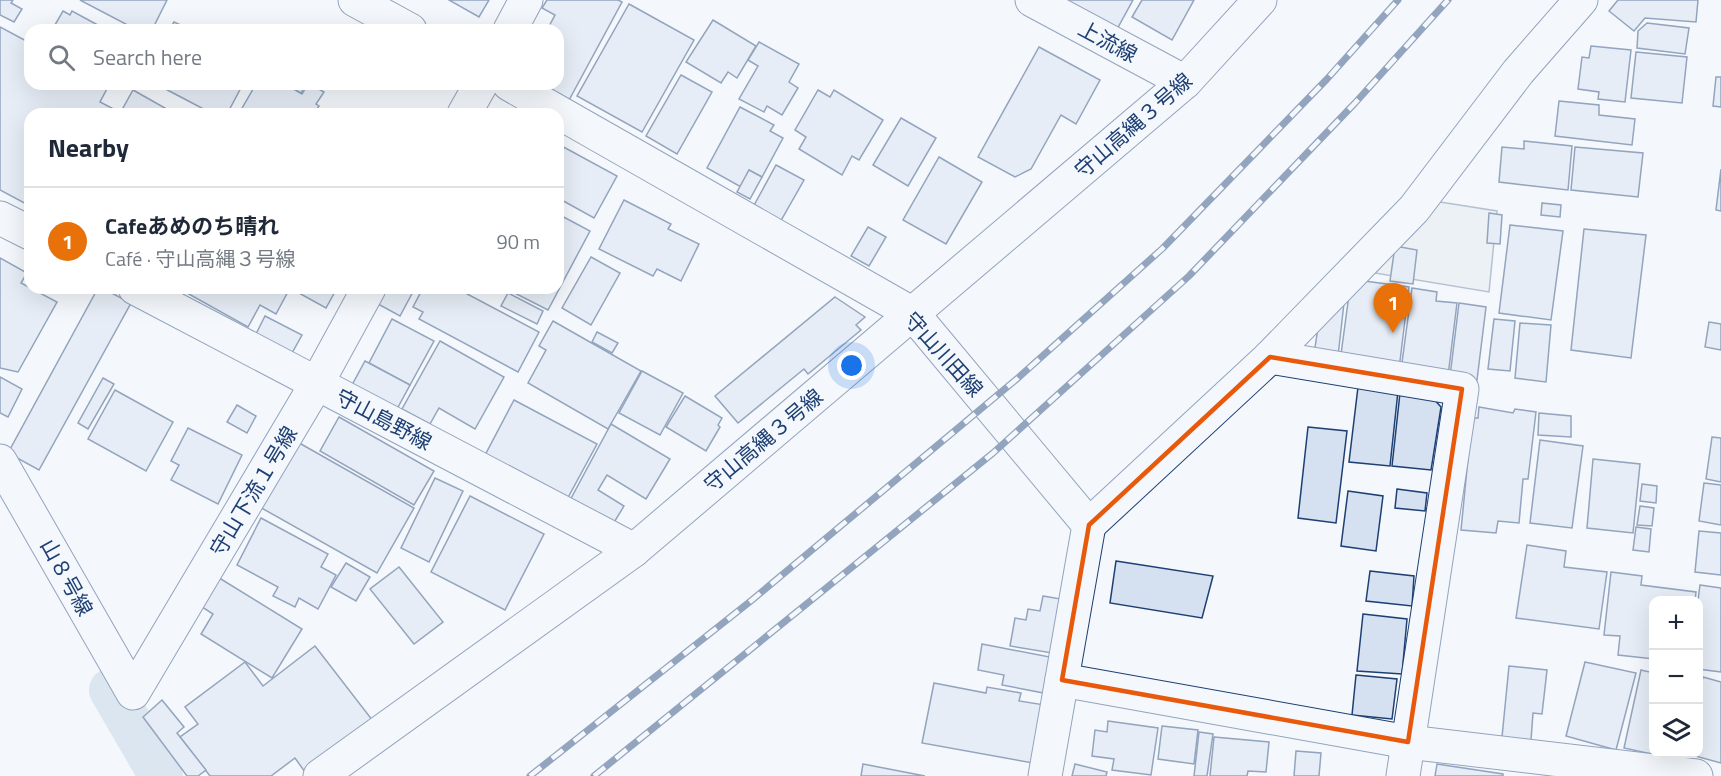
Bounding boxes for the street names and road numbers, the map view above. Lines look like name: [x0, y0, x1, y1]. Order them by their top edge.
street label: 上流線: [1073, 12, 1143, 70]
street label: 守山高縄３号線: [1067, 65, 1199, 185]
street label: 守山川田線: [897, 304, 991, 404]
street label: 守山島野線: [330, 380, 438, 458]
street label: 守山高縄３号線: [696, 380, 830, 500]
street label: 守山下流１号線: [201, 420, 305, 562]
street label: 山８号線: [33, 533, 101, 621]

